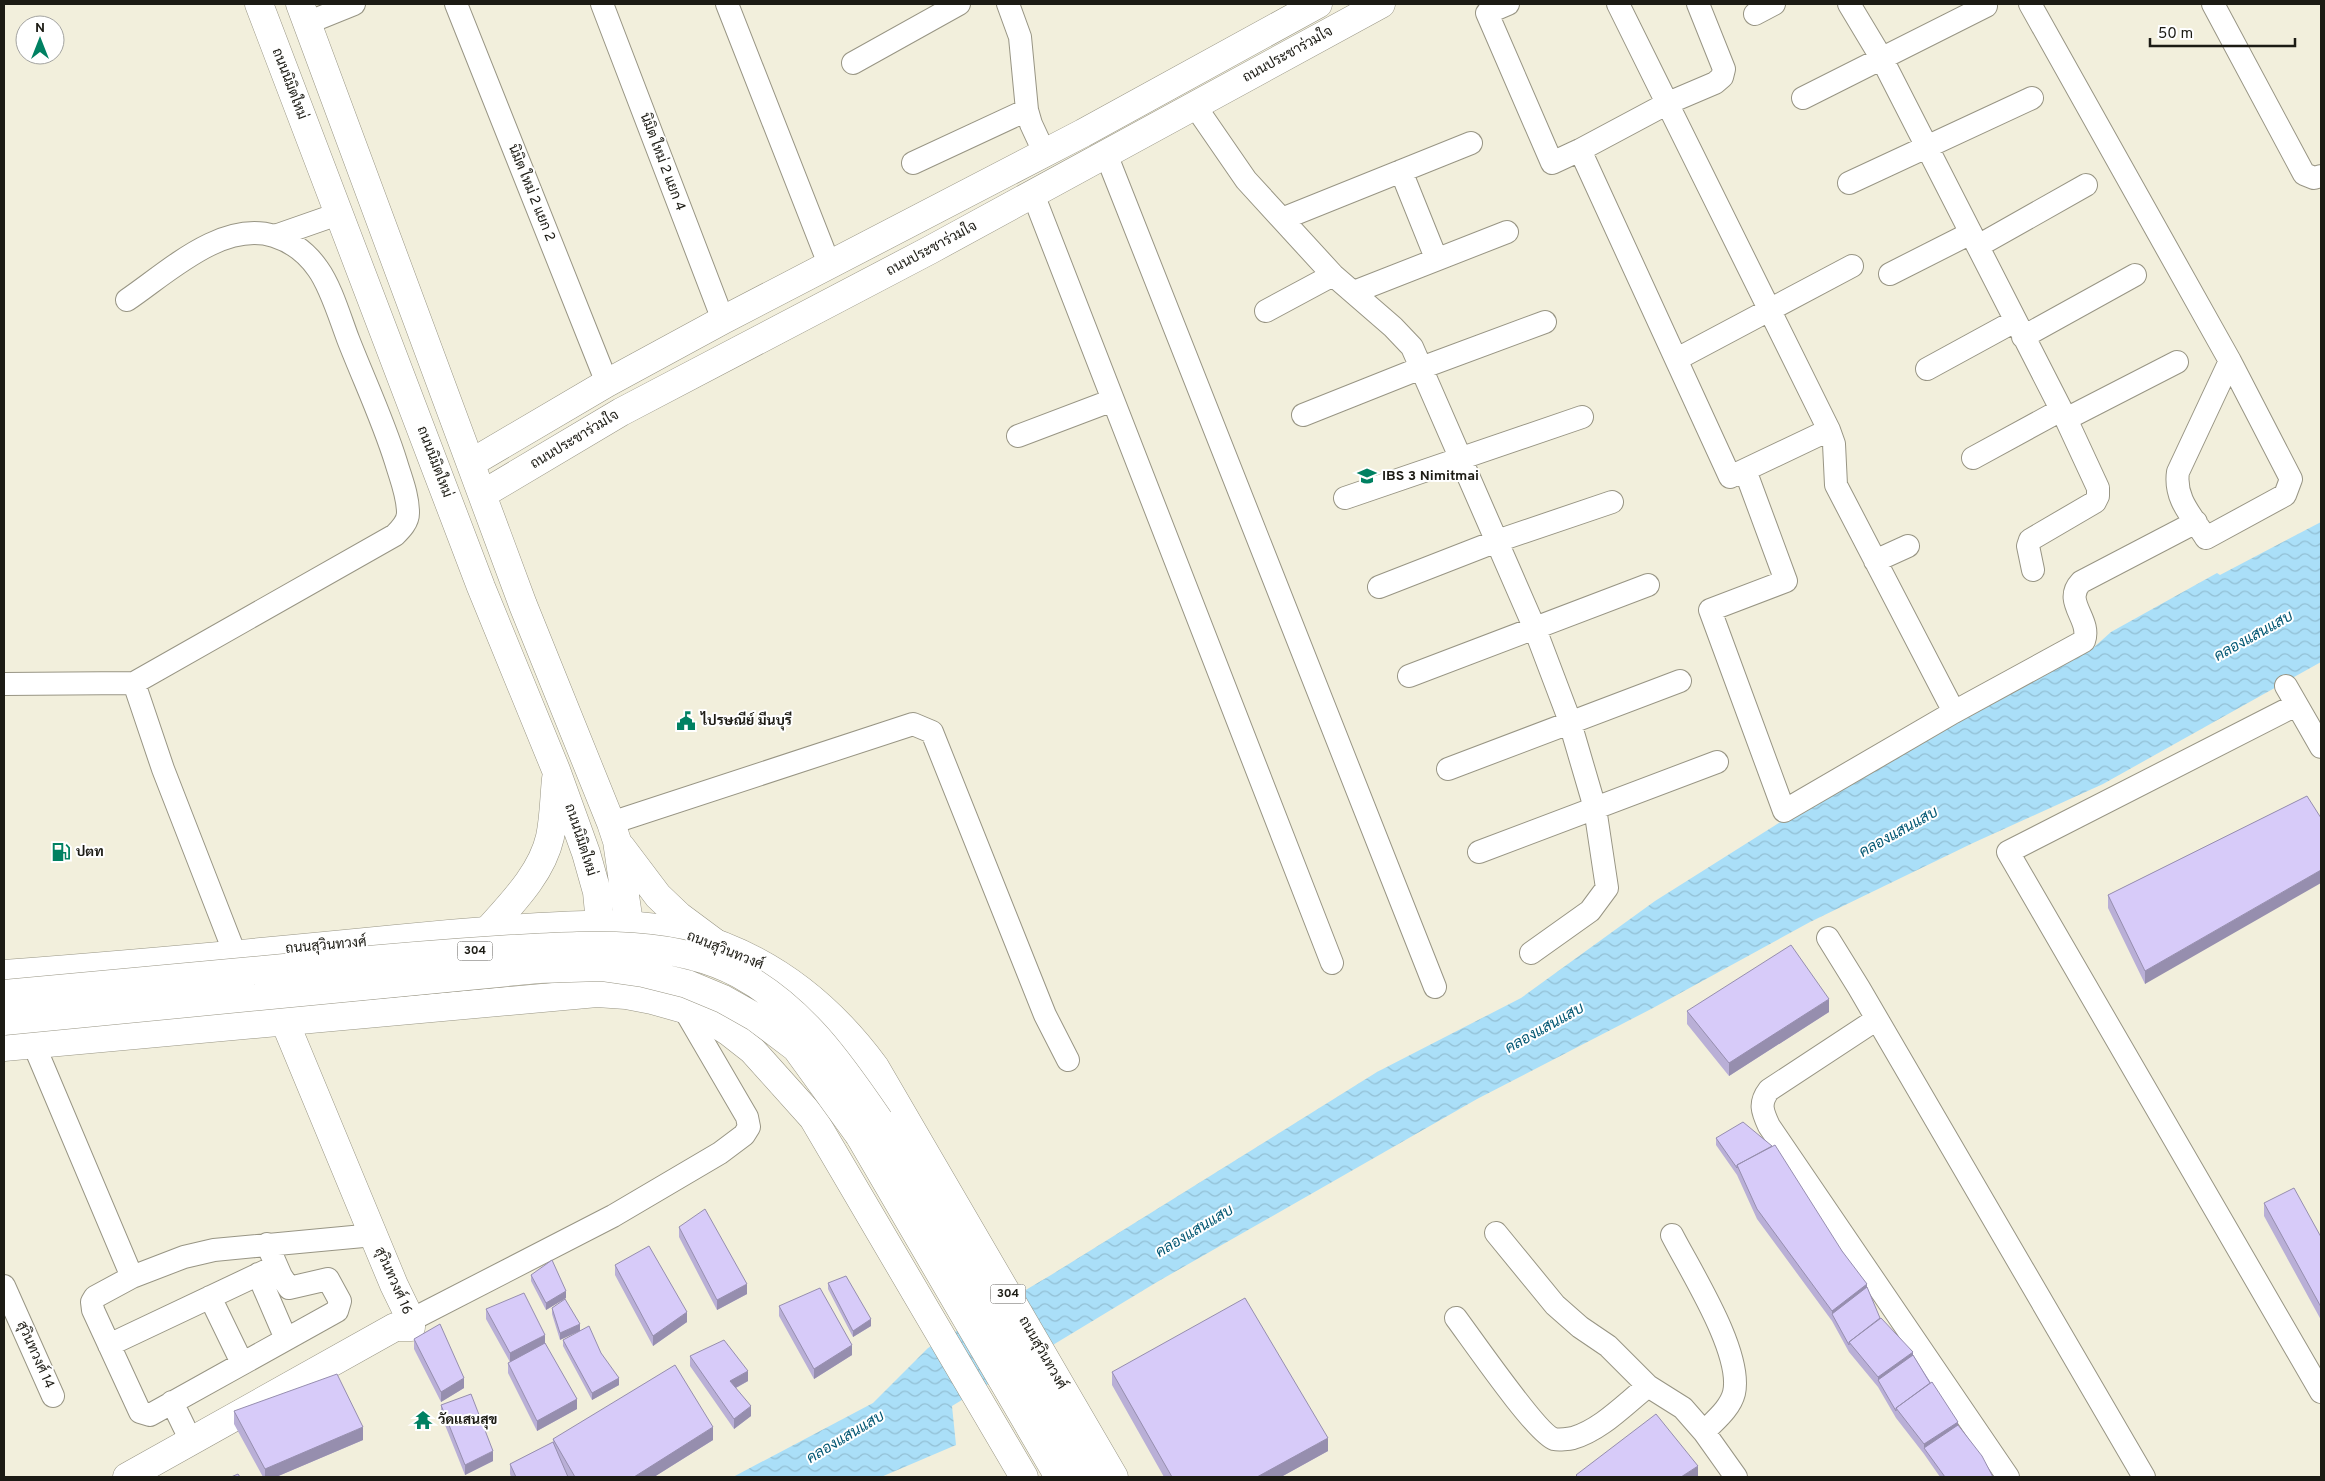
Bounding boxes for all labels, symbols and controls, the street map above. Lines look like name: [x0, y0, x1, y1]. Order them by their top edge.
north arrow: [15, 15, 65, 65]
scale bar: [2150, 15, 2295, 47]
text: N: [35, 20, 45, 37]
street label: ถนนประชาร่วมใจ: [1240, 22, 1336, 87]
text: 50 m: [2158, 25, 2193, 44]
street label: ถนนนิมิตใหม่: [268, 46, 311, 122]
street label: นิมิต ใหม่ 2 แยก 4: [636, 110, 689, 213]
street label: นิมิต ใหม่ 2 แยก 2: [504, 142, 559, 244]
street label: ถนนประชาร่วมใจ: [883, 217, 980, 280]
street label: ถนนประชาร่วมใจ: [527, 406, 622, 473]
street label: ถนนนิมิตใหม่: [413, 424, 456, 500]
school or university icon: IBS 3 Nimitmai: [1356, 465, 1378, 487]
place label: IBS 3 Nimitmai: [1382, 468, 1479, 485]
water label: คลองแสนแสบ: [2211, 607, 2297, 666]
public building icon: ไปรษณีย์ มีนบุรี: [675, 710, 697, 732]
place label: ไปรษณีย์ มีนบุรี: [700, 711, 792, 731]
street label: ถนนนิมิตใหม่: [560, 802, 601, 878]
water label: คลองแสนแสบ: [1856, 803, 1942, 862]
fuel station icon: ปตท: [50, 841, 72, 863]
place label: ปตท: [76, 844, 104, 861]
street label: ถนนสุวินทวงศ์: [684, 926, 767, 974]
street label: ถนนสุวินทวงศ์: [285, 932, 367, 958]
road number: 304: [458, 941, 492, 960]
water label: คลองแสนแสบ: [1502, 999, 1588, 1058]
water label: คลองแสนแสบ: [1153, 1201, 1238, 1263]
street label: สุวินทวงศ์ 16: [371, 1244, 417, 1317]
road number: 304: [990, 1285, 1026, 1304]
street label: ถนนสุวินทวงศ์: [1014, 1313, 1071, 1392]
street label: สุวินทวงศ์ 14: [13, 1318, 59, 1391]
water label: คลองแสนแสบ: [804, 1407, 889, 1469]
temple icon: วัดแสนสุข: [412, 1409, 434, 1431]
place label: วัดแสนสุข: [438, 1412, 497, 1430]

